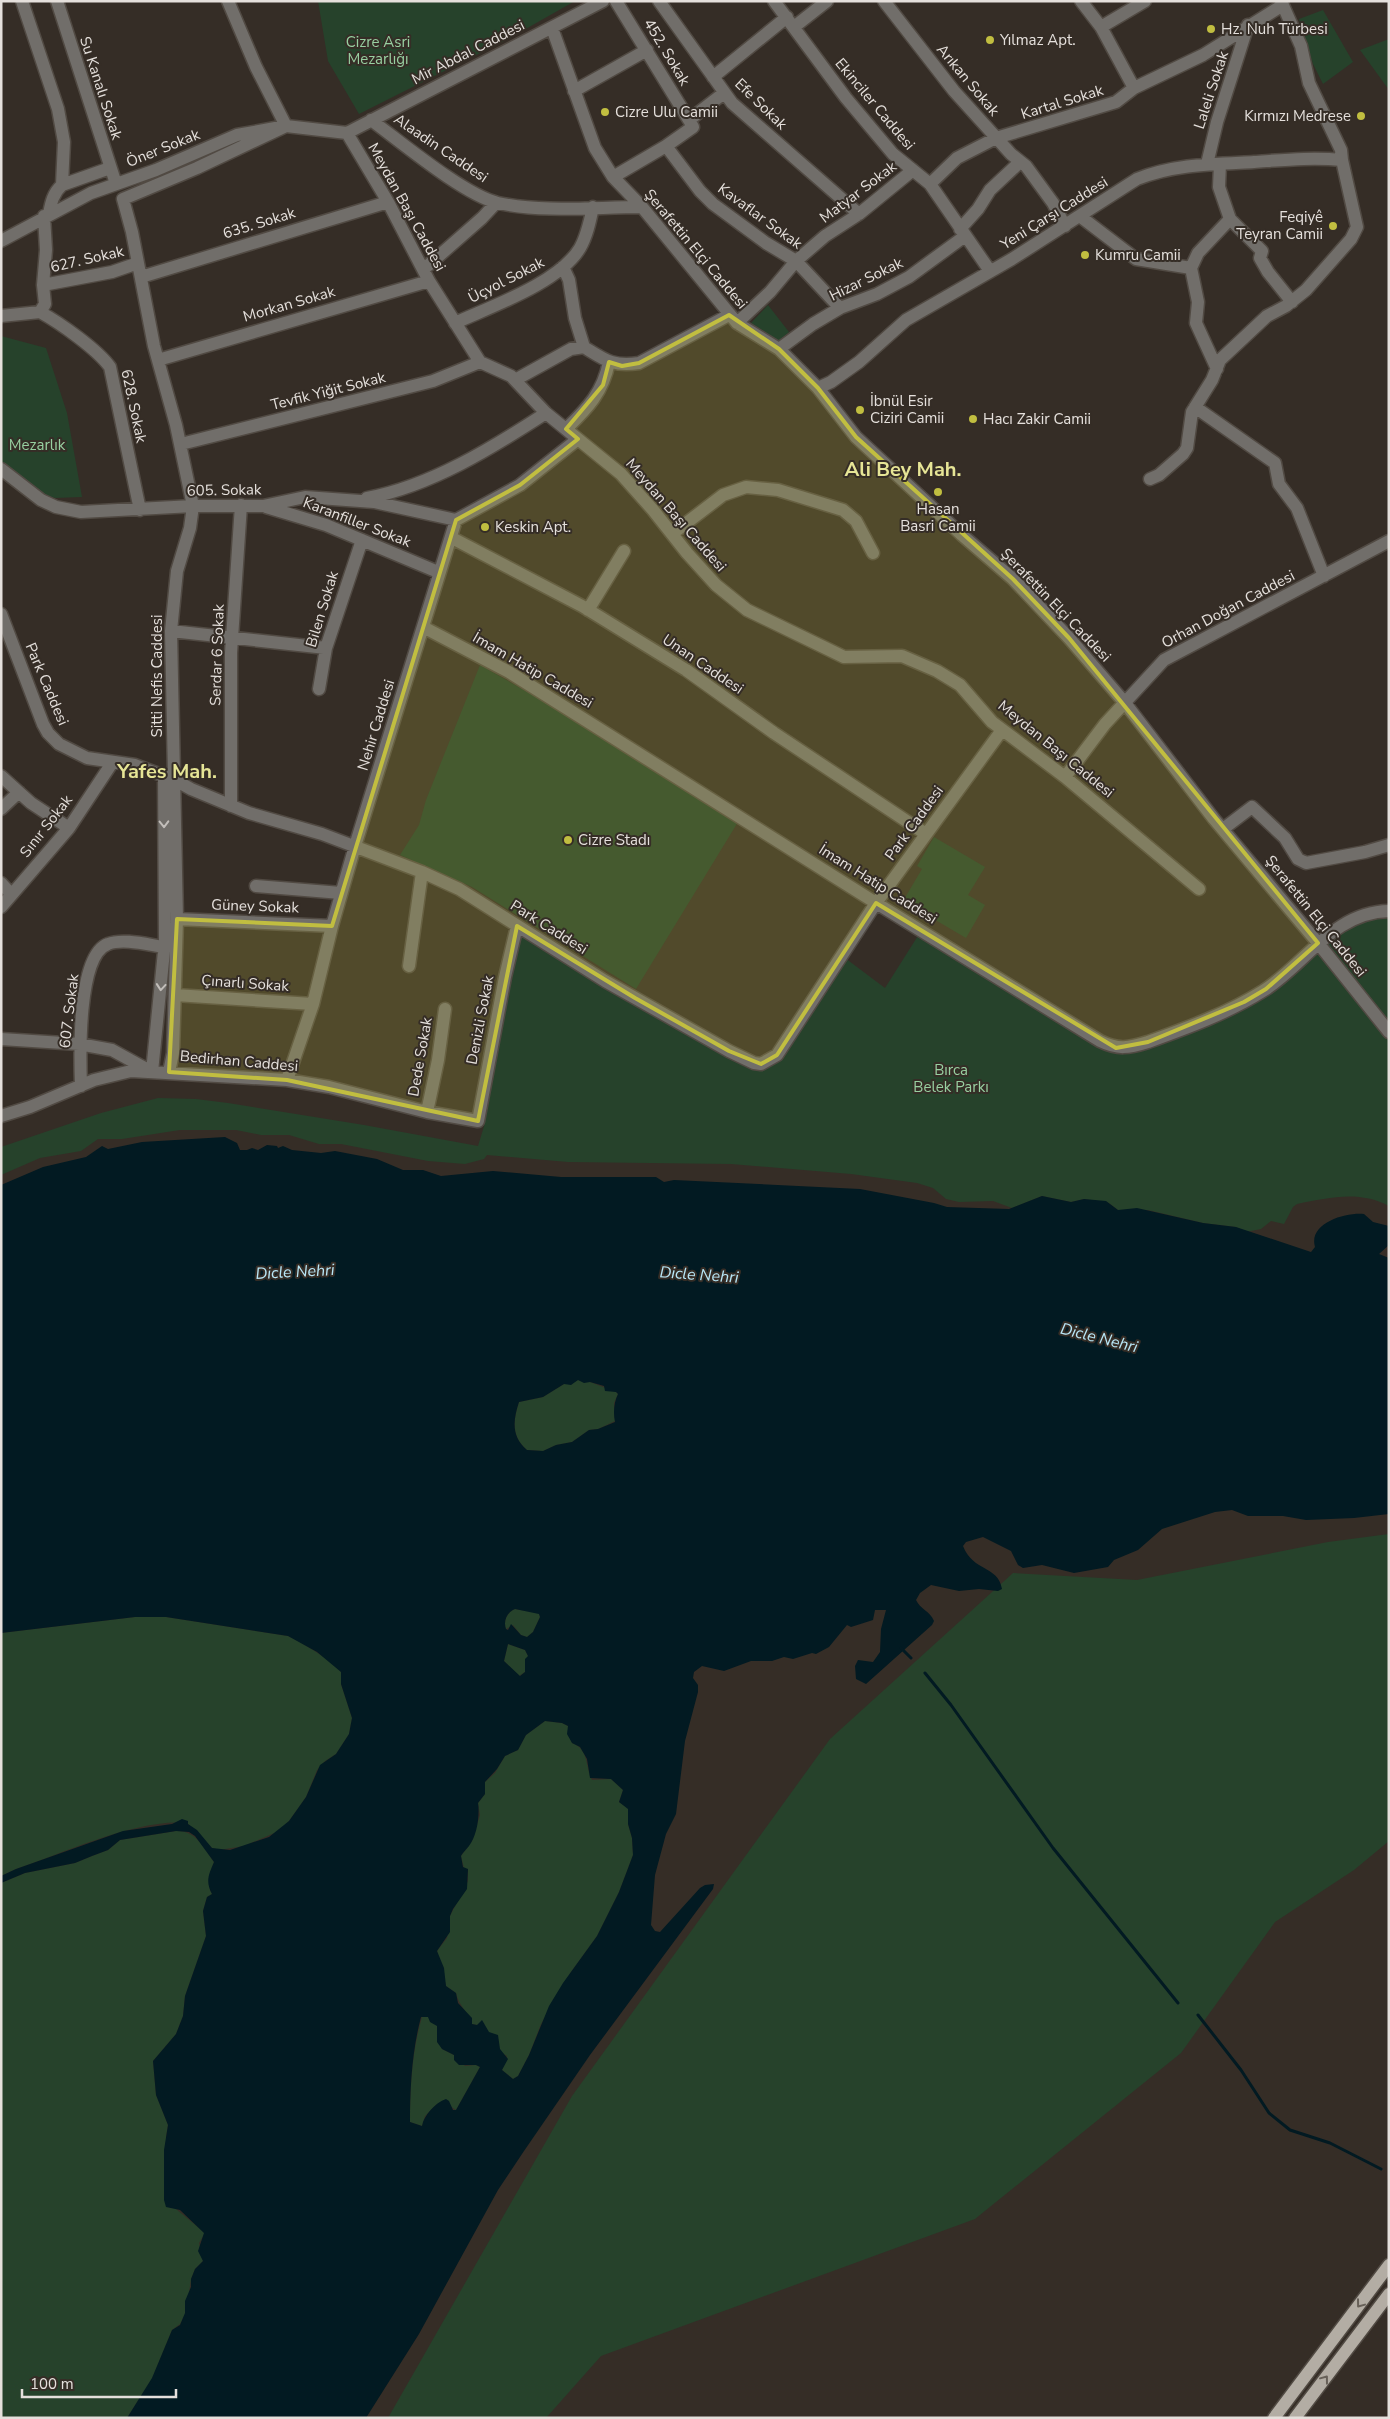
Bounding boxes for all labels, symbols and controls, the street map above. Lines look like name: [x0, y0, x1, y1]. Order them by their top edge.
street label: Mir Abdal Caddesi: [408, 15, 528, 89]
street label: 452. Sokak: [639, 15, 695, 90]
place label: Hz. Nuh Türbesi: [1221, 19, 1328, 39]
marker: Hz. Nuh Türbesi: [1205, 23, 1217, 35]
place label: Yılmaz Apt.: [999, 30, 1076, 50]
park label: Cizre Asri Mezarlığı: [346, 32, 410, 69]
street label: Su Kanalı Sokak: [75, 34, 127, 143]
marker: Yılmaz Apt.: [984, 34, 996, 46]
street label: Arıkan Sokak: [932, 40, 1004, 121]
street label: Laleli Sokak: [1189, 48, 1233, 131]
street label: Ekinciler Caddesi: [831, 54, 919, 154]
street label: Efe Sokak: [730, 74, 792, 134]
street label: Kartal Sokak: [1018, 80, 1106, 124]
place label: Cizre Ulu Camii: [615, 102, 718, 122]
marker: Cizre Ulu Camii: [599, 106, 611, 118]
place label: Kırmızı Medrese: [1244, 106, 1351, 126]
street label: Alaadin Caddesi: [390, 109, 492, 187]
marker: Kırmızı Medrese: [1355, 110, 1367, 122]
street label: Öner Sokak: [123, 124, 203, 172]
street label: Meydan Başı Caddesi: [363, 139, 451, 275]
street label: Matyar Sokak: [816, 156, 901, 227]
street label: Yeni Çarşı Caddesi: [996, 172, 1112, 255]
street label: Kavaflar Sokak: [714, 179, 807, 254]
street label: Şerafettin Elçi Caddesi: [640, 185, 752, 313]
street label: 635. Sokak: [220, 202, 298, 243]
place label: Feqiyê Teyran Camii: [1236, 207, 1323, 244]
marker: Feqiyê Teyran Camii: [1327, 220, 1339, 232]
street label: 627. Sokak: [48, 241, 126, 277]
place label: Kumru Camii: [1095, 245, 1181, 265]
marker: Kumru Camii: [1079, 249, 1091, 261]
street label: Üçyol Sokak: [465, 252, 548, 308]
street label: Hizar Sokak: [826, 252, 907, 305]
street label: Morkan Sokak: [241, 281, 338, 327]
street label: 628. Sokak: [116, 367, 152, 445]
street label: Tevfik Yiğit Sokak: [269, 367, 388, 415]
place label: İbnül Esir Ciziri Camii: [870, 391, 944, 428]
marker: İbnül Esir Ciziri Camii: [854, 404, 866, 416]
place label: Hacı Zakir Camii: [983, 409, 1091, 429]
marker: Hacı Zakir Camii: [967, 413, 979, 425]
park label: Mezarlık: [9, 435, 66, 455]
street label: Meydan Başı Caddesi: [621, 454, 731, 576]
district label: Ali Bey Mah.: [844, 456, 962, 483]
street label: 605. Sokak: [186, 479, 262, 501]
marker: Hasan Basri Camii: [932, 486, 944, 498]
street label: Karanfiller Sokak: [300, 492, 414, 552]
place label: Hasan Basri Camii: [900, 499, 976, 536]
place label: Keskin Apt.: [495, 517, 571, 537]
marker: Keskin Apt.: [479, 521, 491, 533]
street label: Şerafettin Elçi Caddesi: [996, 544, 1116, 666]
street label: Orhan Doğan Caddesi: [1158, 565, 1298, 653]
street label: Bilen Sokak: [301, 568, 343, 650]
street label: Serdar 6 Sokak: [205, 603, 229, 706]
street label: Sitti Nefis Caddesi: [147, 615, 167, 737]
street label: İmam Hatip Caddesi: [469, 627, 597, 713]
street label: Unan Caddesi: [659, 630, 747, 698]
street label: Park Caddesi: [21, 640, 73, 728]
street label: Nehir Caddesi: [353, 677, 399, 773]
street label: Meydan Başı Caddesi: [994, 696, 1118, 802]
district label: Yafes Mah.: [116, 758, 217, 785]
street label: Park Caddesi: [880, 782, 948, 864]
street label: Sınır Sokak: [15, 790, 77, 861]
one-way arrow: [159, 821, 169, 829]
place label: Cizre Stadı: [578, 830, 650, 850]
marker: Cizre Stadı: [562, 834, 574, 846]
street label: İmam Hatip Caddesi: [815, 839, 941, 929]
street label: Şerafettin Elçi Caddesi: [1261, 851, 1371, 981]
street label: Güney Sokak: [211, 894, 300, 918]
street label: Park Caddesi: [506, 895, 592, 959]
street label: Çınarlı Sokak: [201, 970, 290, 996]
street label: 607. Sokak: [55, 972, 84, 1049]
street label: Denizli Sokak: [462, 973, 499, 1066]
one-way arrow: [156, 983, 167, 991]
street label: Dede Sokak: [403, 1015, 437, 1098]
street label: Bedirhan Caddesi: [179, 1046, 299, 1076]
park label: Bırca Belek Parkı: [913, 1060, 989, 1097]
water label: Dicle Nehri: [255, 1259, 335, 1285]
water label: Dicle Nehri: [659, 1261, 740, 1289]
water label: Dicle Nehri: [1058, 1318, 1140, 1358]
one-way arrow: [1356, 2299, 1366, 2308]
scale bar: [22, 2366, 176, 2398]
text: 100 m: [30, 2374, 74, 2394]
one-way arrow: [1319, 2375, 1328, 2385]

